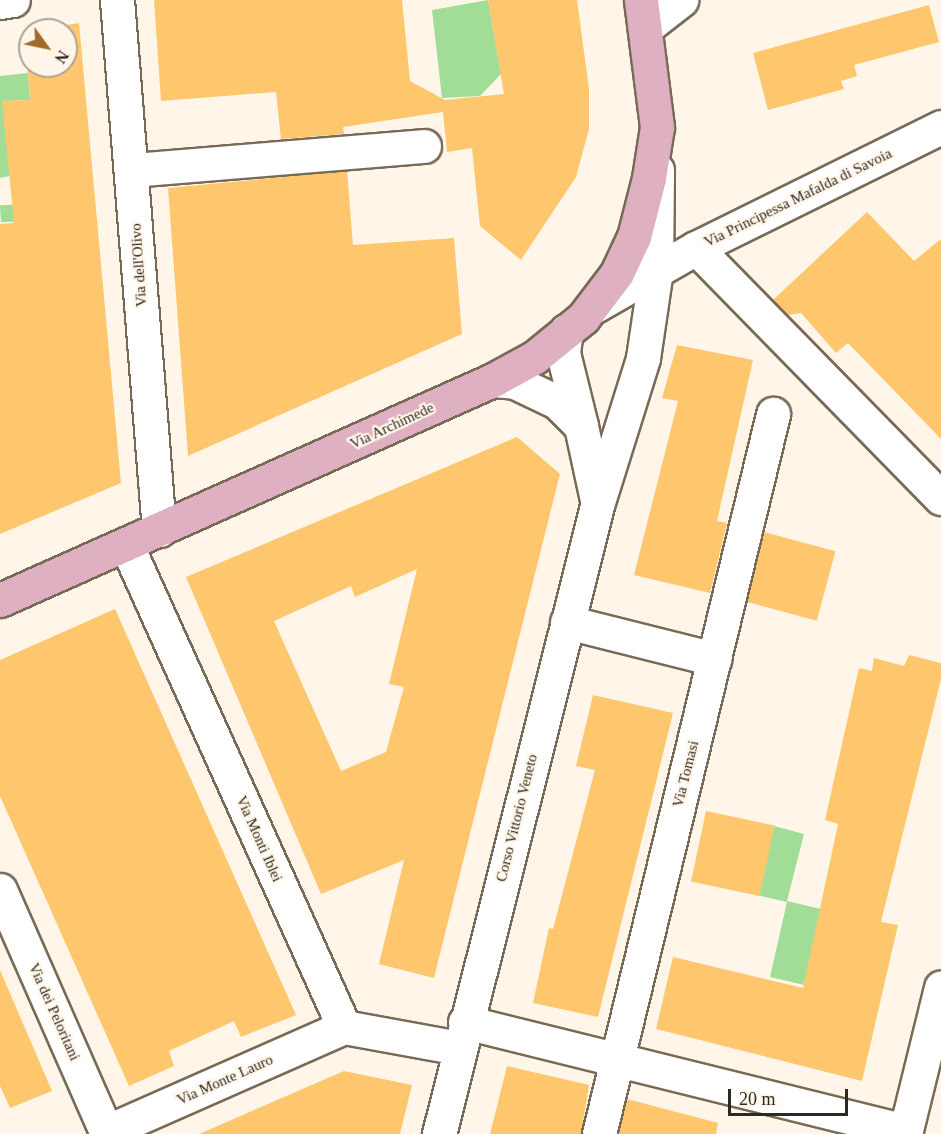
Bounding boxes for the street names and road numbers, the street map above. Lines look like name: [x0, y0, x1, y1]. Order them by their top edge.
street label: Via Principessa Mafalda di Savoia: [701, 145, 895, 251]
street label: Via dell'Olivo: [127, 223, 151, 307]
street label: Via Archimede: [347, 399, 437, 453]
street label: Via Tomasi: [669, 739, 703, 809]
street label: Corso Vittorio Veneto: [492, 752, 542, 884]
street label: Via Monti Iblei: [232, 793, 286, 885]
street label: Via dei Peloritani: [24, 960, 84, 1064]
street label: Via Monte Lauro: [174, 1051, 276, 1109]

